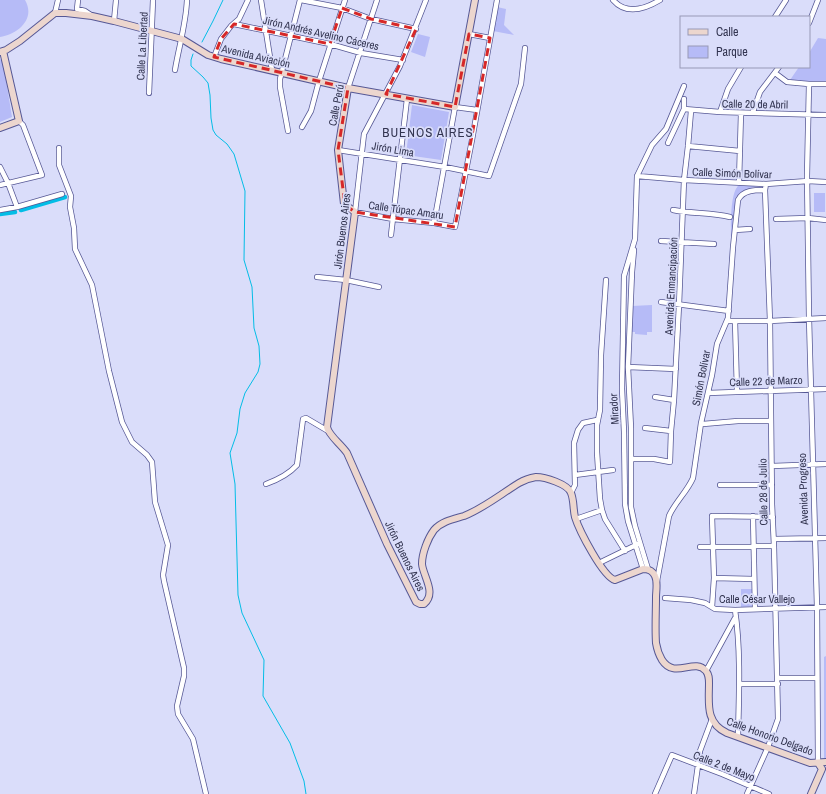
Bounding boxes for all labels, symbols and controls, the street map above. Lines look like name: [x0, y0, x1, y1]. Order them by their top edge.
street label: Calle La Libertad: [133, 11, 151, 81]
street label: Jirón Andrés Avelino Cáceres: [262, 13, 381, 53]
legend: [680, 16, 810, 68]
text: Calle: [716, 24, 738, 40]
street label: Avenida Aviación: [219, 41, 292, 71]
text: Parque: [716, 44, 748, 60]
street label: Calle Perú: [325, 83, 347, 127]
street label: Calle 20 de Abril: [722, 96, 788, 112]
district label: BUENOS AIRES: [382, 124, 474, 141]
street label: Jirón Lima: [371, 138, 415, 160]
street label: Calle Simón Bolívar: [692, 165, 772, 181]
street label: Jirón Buenos Aires: [330, 192, 354, 270]
street label: Calle Túpac Amaru: [368, 198, 444, 222]
street label: Avenida Enmancipación: [661, 237, 681, 336]
street label: Simón Bolívar: [689, 349, 713, 407]
street label: Calle 22 de Marzo: [729, 373, 803, 389]
street label: Mirador: [606, 393, 622, 425]
street label: Avenida Progreso: [795, 453, 811, 526]
street label: Calle 28 de Julio: [755, 458, 771, 526]
street label: Jirón Buenos Aires: [382, 519, 428, 594]
street label: Calle César Vallejo: [719, 592, 795, 606]
street label: Calle Honorio Delgado: [725, 714, 815, 758]
street label: Calle 2 de Mayo: [691, 748, 757, 784]

